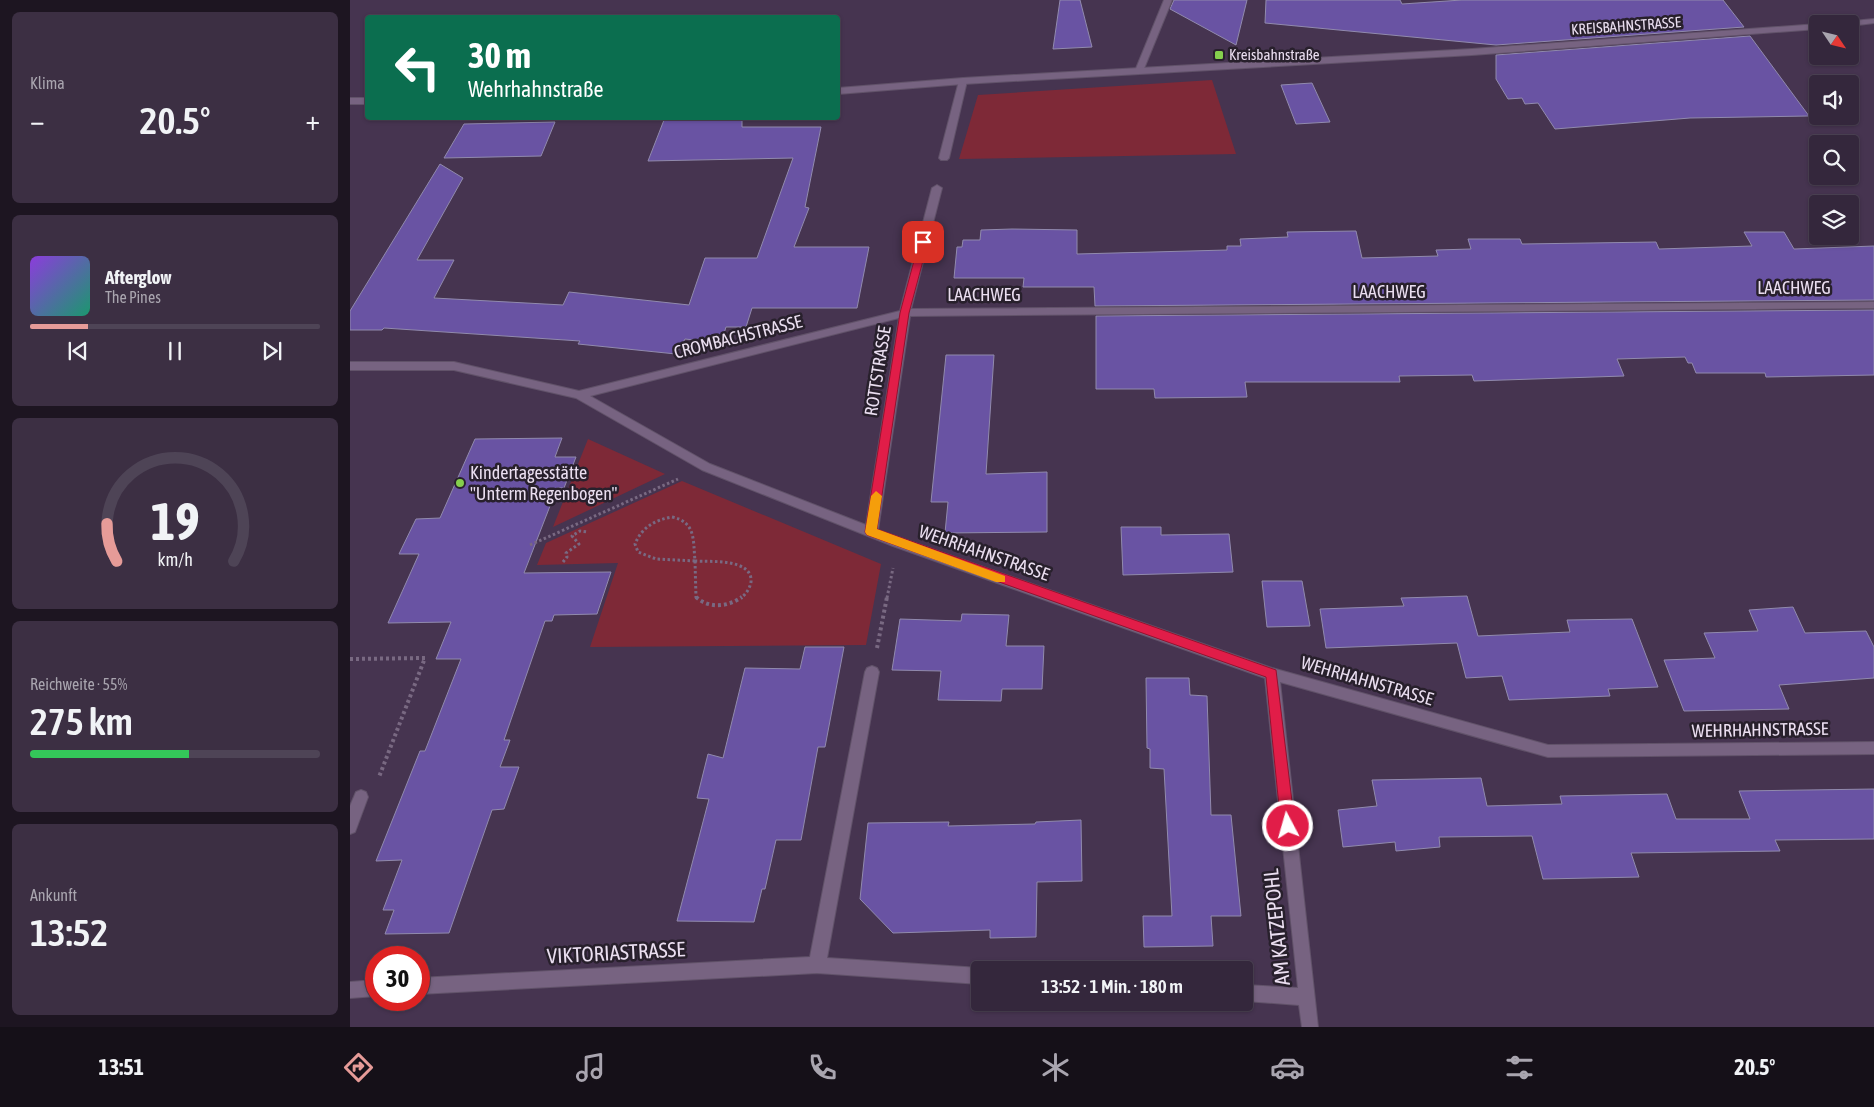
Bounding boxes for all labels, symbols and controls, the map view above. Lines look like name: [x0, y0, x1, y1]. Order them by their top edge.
street label: KREISBAHNSTRASSE: [1570, 13, 1682, 38]
north arrow: [1809, 15, 1859, 65]
map controls: [1809, 15, 1859, 245]
icon: left: [385, 35, 450, 100]
text: 30 m: [468, 35, 531, 75]
place label: Kreisbahnstraße: [1229, 46, 1320, 63]
marker: Kreisbahnstraße: [1213, 49, 1225, 61]
text: Klima: [30, 74, 65, 92]
button: sound: [1809, 75, 1859, 125]
text: Wehrhahnstraße: [468, 76, 603, 102]
text: 20.5°: [140, 99, 210, 142]
text: −: [30, 104, 45, 136]
text: +: [305, 104, 320, 136]
button: search: [1809, 135, 1859, 185]
button: layers: [1809, 195, 1859, 245]
pin: [902, 221, 944, 263]
icon: arrive: [909, 228, 937, 256]
text: Afterglow: [105, 266, 172, 288]
street label: LAACHWEG: [1757, 277, 1831, 298]
street label: LAACHWEG: [1352, 281, 1426, 302]
street label: LAACHWEG: [947, 284, 1021, 305]
text: The Pines: [105, 288, 161, 306]
street label: CROMBACHSTRASSE: [672, 310, 805, 363]
street label: ROTTSTRASSE: [860, 324, 895, 417]
icon: previous: [64, 337, 92, 365]
icon: pause: [161, 337, 189, 365]
icon: next: [258, 337, 286, 365]
place label: Kindertagesstätte "Unterm Regenbogen": [470, 462, 617, 504]
marker: Kindertagesstätte "Unterm Regenbogen": [454, 477, 466, 489]
text: 19: [151, 491, 199, 551]
street label: WEHRHAHNSTRASSE: [916, 520, 1052, 585]
text: km/h: [157, 549, 193, 570]
street label: WEHRHAHNSTRASSE: [1299, 652, 1436, 710]
text: Reichweite · 55%: [30, 675, 127, 693]
text: 275 km: [30, 700, 133, 743]
street label: WEHRHAHNSTRASSE: [1692, 718, 1829, 741]
position arrow: [1261, 799, 1313, 851]
street label: AM KATZEPOHL: [1258, 867, 1294, 987]
text: Ankunft: [30, 886, 77, 904]
text: 13:52: [30, 911, 108, 954]
street label: VIKTORIASTRASSE: [546, 936, 686, 968]
speed limit sign: 30: [365, 946, 430, 1011]
text: 13:52 · 1 Min. · 180 m: [1041, 975, 1183, 997]
icon: directions: [341, 1050, 376, 1085]
icon: music: [573, 1050, 608, 1085]
icon: phone: [805, 1050, 840, 1085]
icon: climate: [1038, 1050, 1073, 1085]
icon: car: [1270, 1050, 1305, 1085]
icon: filters: [1502, 1050, 1537, 1085]
text: 13:51: [99, 1054, 144, 1080]
text: 20.5°: [1734, 1054, 1775, 1080]

